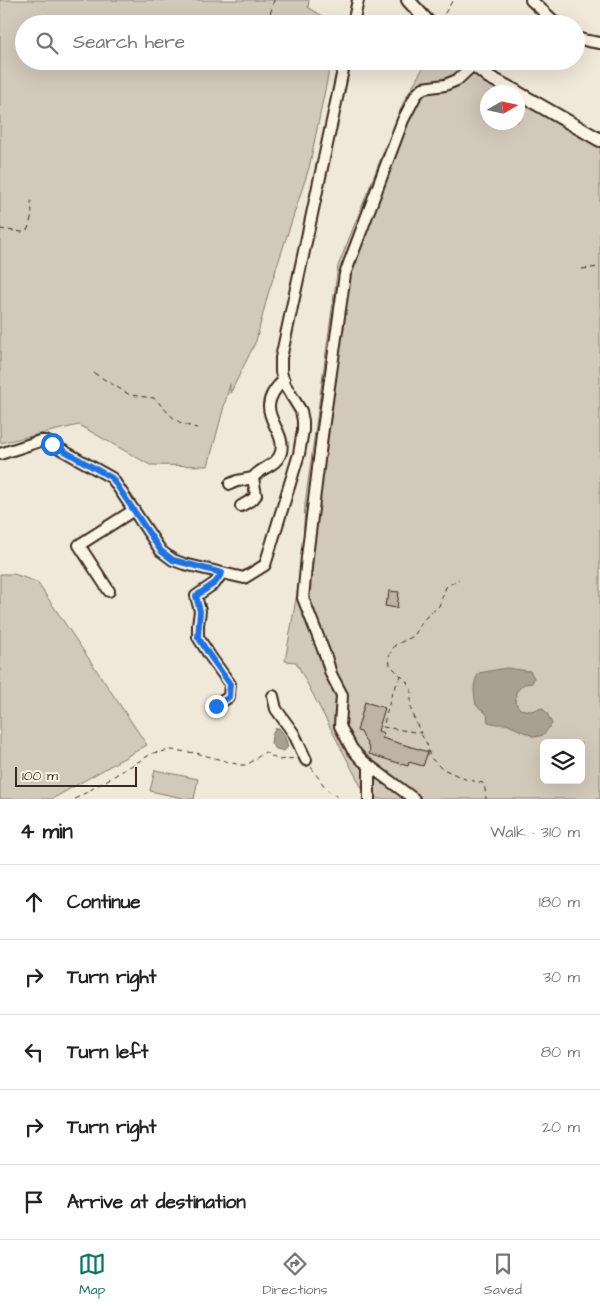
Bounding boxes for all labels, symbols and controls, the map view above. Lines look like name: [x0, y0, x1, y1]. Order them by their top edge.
search box: [15, 15, 585, 70]
icon: search: [33, 29, 61, 57]
text: Search here: [73, 29, 185, 56]
north arrow: [480, 85, 525, 130]
route start: [41, 433, 64, 456]
route end: [205, 695, 228, 718]
map controls: [540, 739, 585, 784]
button: layers: [540, 739, 585, 784]
scale bar: [15, 764, 138, 787]
text: 100 m: [22, 766, 58, 786]
text: 4 min: [20, 817, 73, 846]
text: Walk · 310 m: [490, 821, 580, 843]
icon: ahead: [20, 888, 48, 916]
text: Continue: [67, 889, 141, 916]
text: 180 m: [539, 891, 580, 913]
icon: right: [20, 963, 48, 991]
text: Turn right: [67, 964, 156, 991]
text: 30 m: [543, 966, 580, 988]
icon: left: [20, 1038, 48, 1066]
text: Turn left: [67, 1039, 148, 1066]
text: 80 m: [541, 1041, 580, 1063]
icon: right: [20, 1113, 48, 1141]
text: Turn right: [67, 1114, 156, 1141]
text: 20 m: [542, 1116, 580, 1138]
icon: arrive: [20, 1188, 48, 1216]
text: Arrive at destination: [67, 1189, 246, 1216]
tab: Map: [78, 1250, 106, 1300]
tab: Directions: [262, 1250, 327, 1300]
tab: Saved: [484, 1250, 522, 1300]

